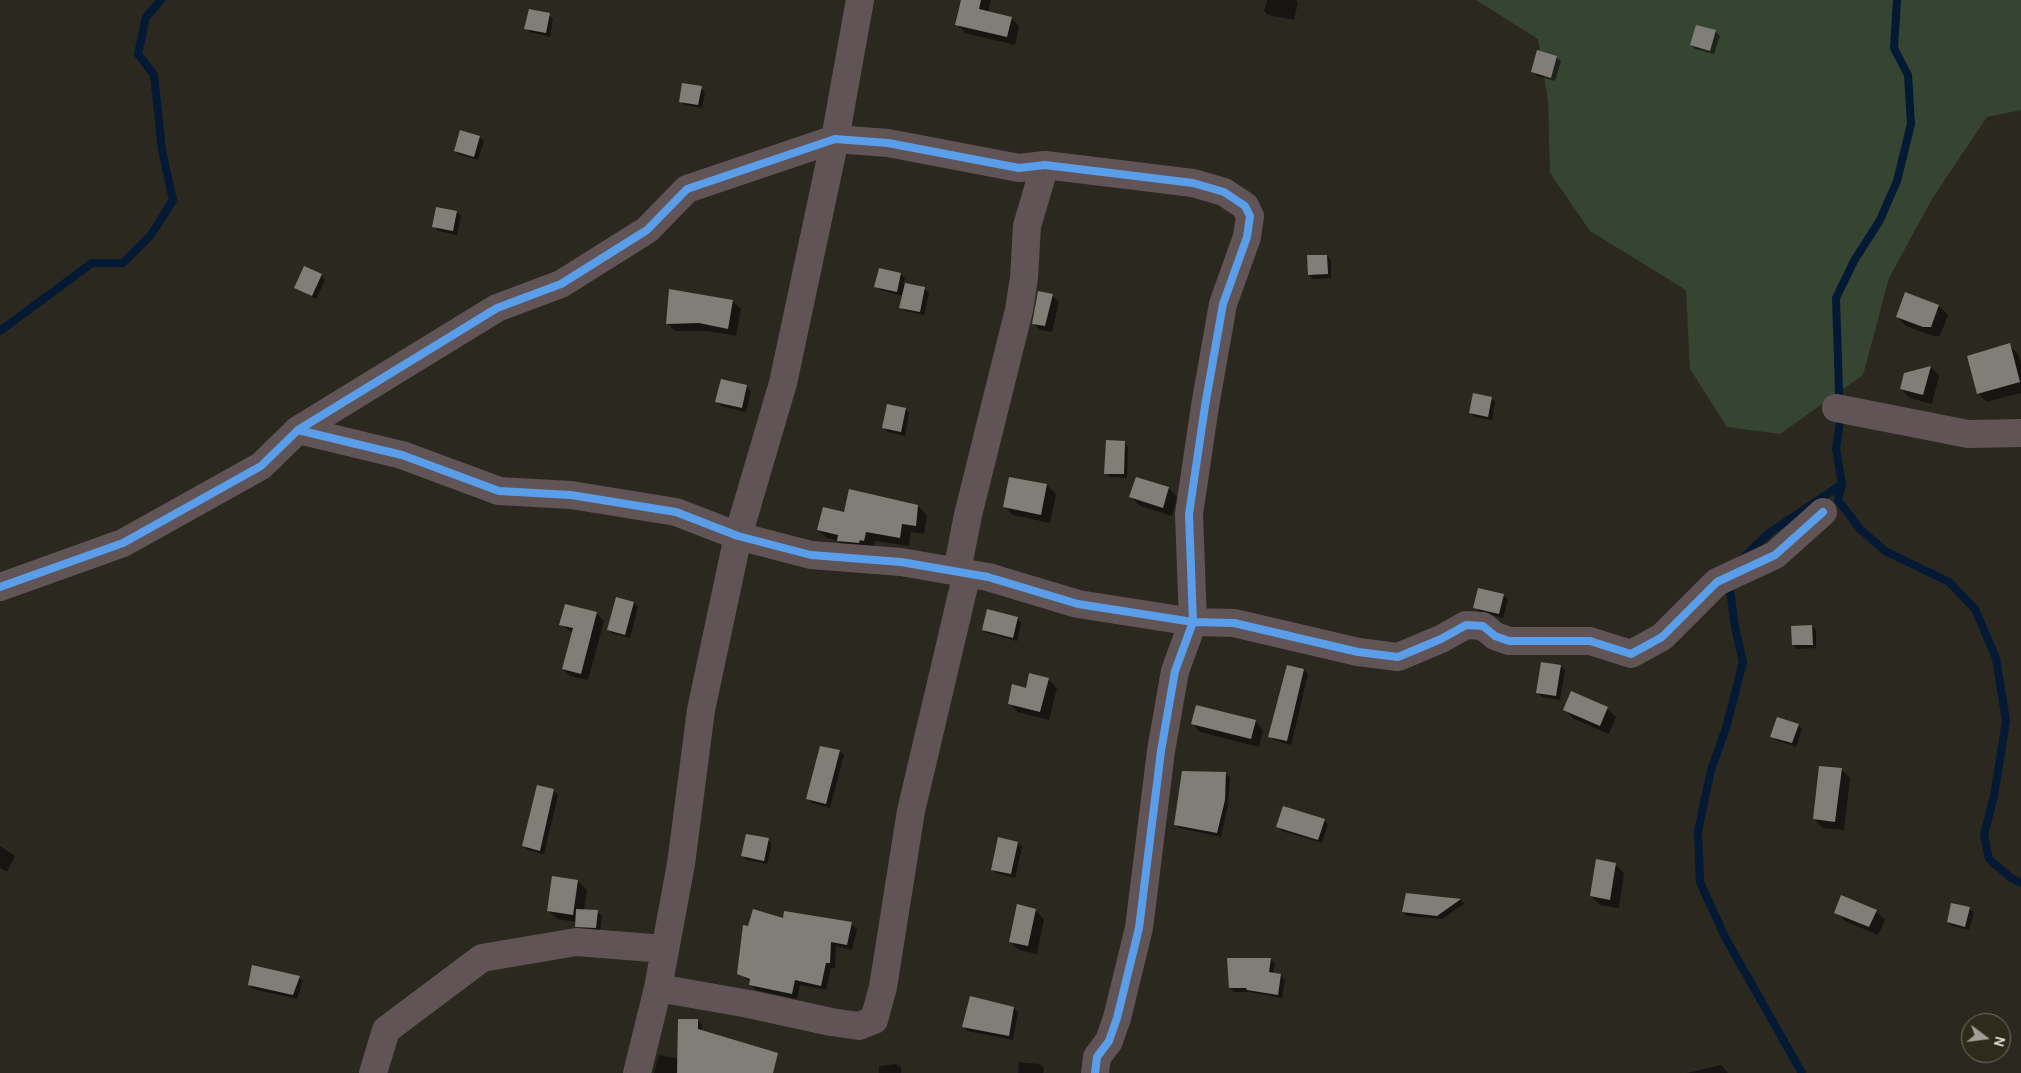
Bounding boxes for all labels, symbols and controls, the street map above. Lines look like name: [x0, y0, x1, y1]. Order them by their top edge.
north arrow: [1961, 1013, 2011, 1063]
text: N: [1990, 1035, 2009, 1049]

